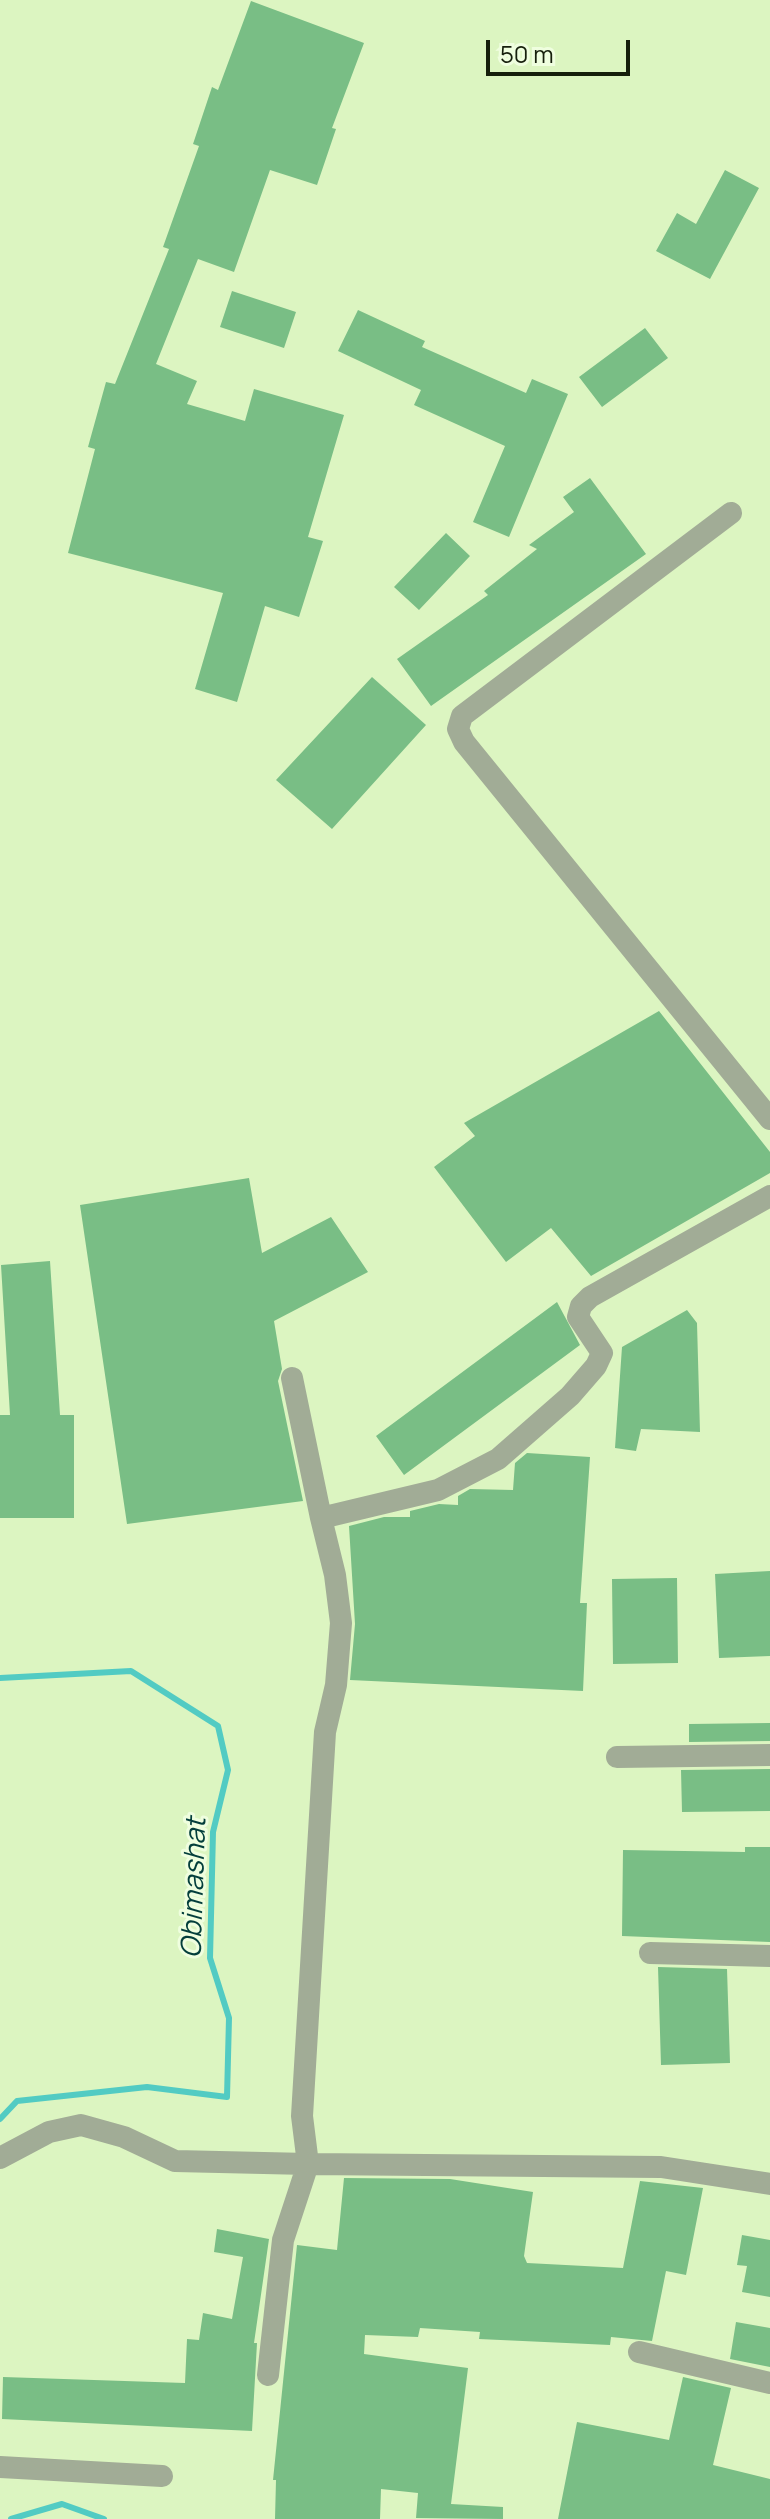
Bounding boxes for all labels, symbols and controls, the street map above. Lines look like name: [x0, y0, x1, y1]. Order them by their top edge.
scale bar: [490, 24, 634, 74]
text: 50 m: [500, 37, 554, 70]
water label: Obimashat: [176, 1817, 214, 1959]

